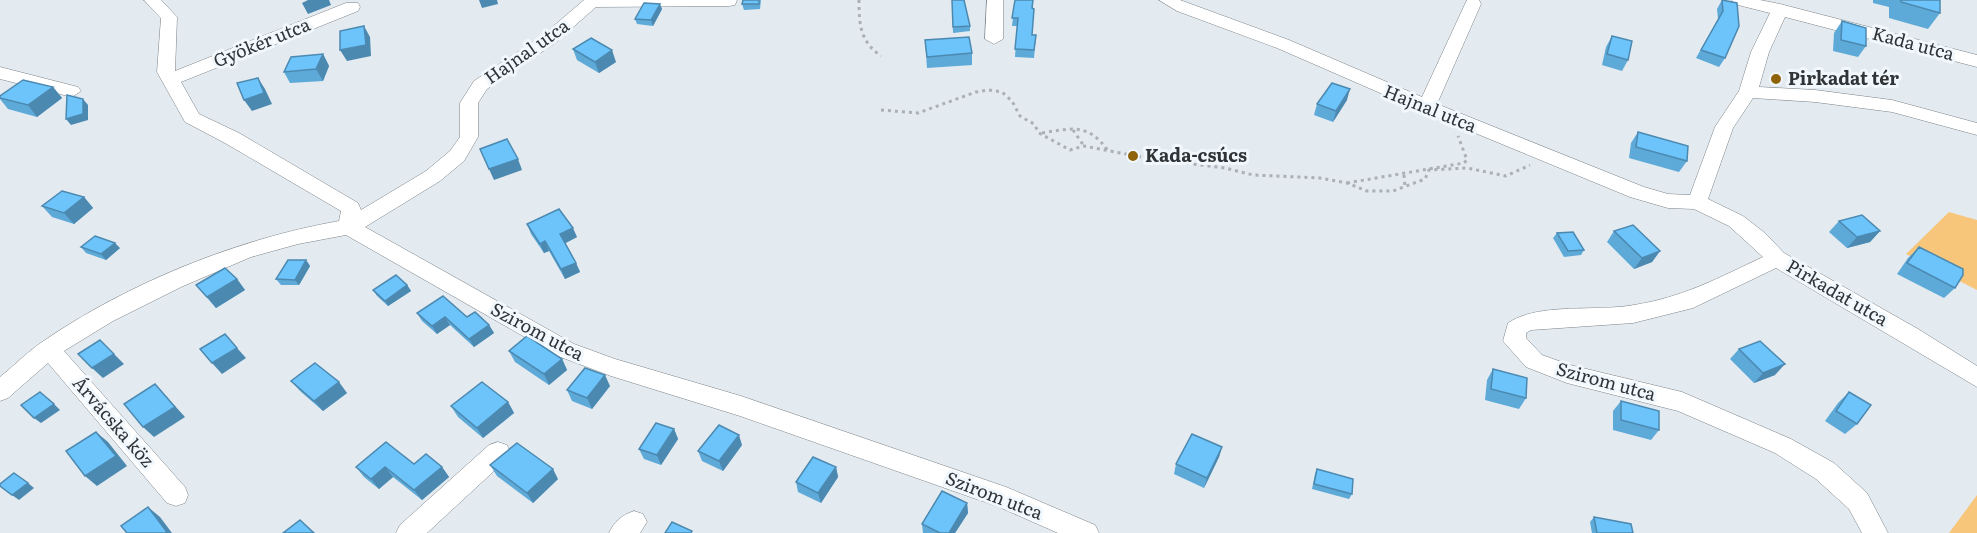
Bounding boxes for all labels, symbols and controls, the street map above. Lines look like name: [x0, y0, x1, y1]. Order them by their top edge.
street label: Gyökér utca: [209, 10, 314, 73]
street label: Hajnal utca: [478, 11, 574, 90]
street label: Kada utca: [1869, 19, 1958, 67]
place label: Pirkadat tér: [1788, 64, 1899, 91]
marker: Pirkadat tér: [1769, 72, 1783, 86]
street label: Hajnal utca: [1380, 77, 1481, 139]
place label: Kada-csúcs: [1145, 141, 1247, 168]
marker: Kada-csúcs: [1126, 149, 1140, 163]
street label: Pirkadat utca: [1782, 252, 1894, 332]
street label: Szirom utca: [486, 295, 589, 367]
street label: Szirom utca: [1554, 354, 1659, 407]
street label: Árvácska köz: [67, 370, 161, 473]
street label: Szirom utca: [942, 464, 1047, 526]

